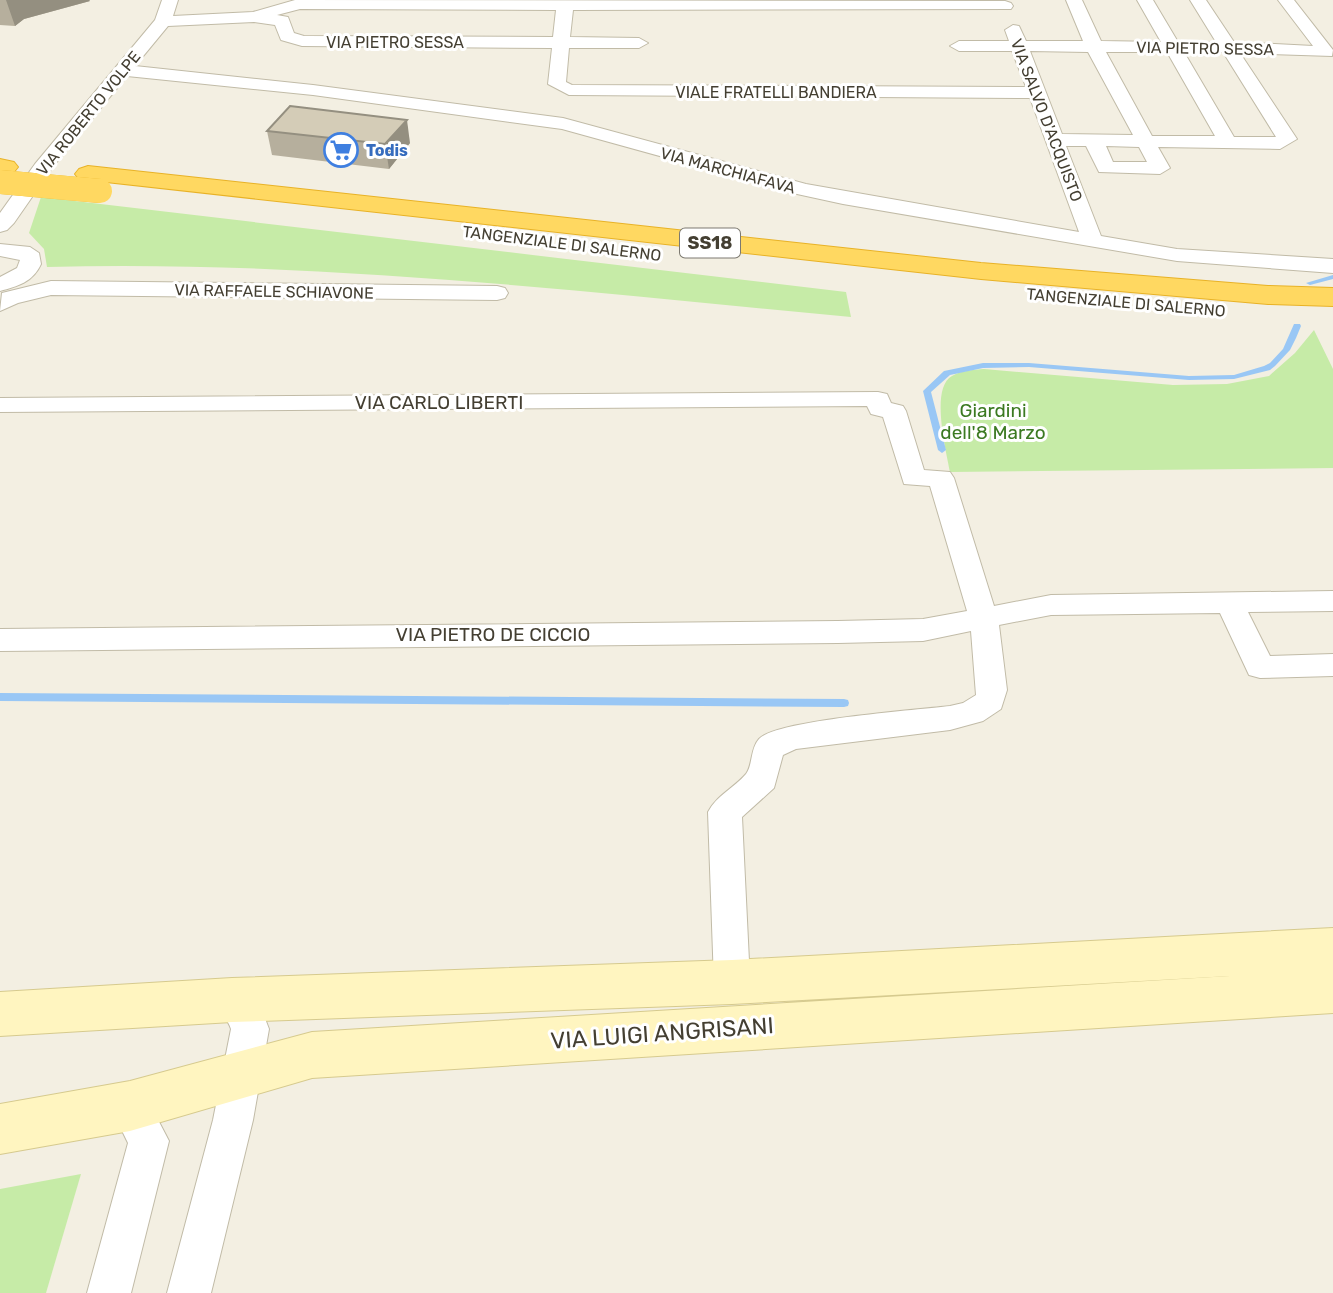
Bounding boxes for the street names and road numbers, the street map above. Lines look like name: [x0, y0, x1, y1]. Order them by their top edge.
street label: VIA PIETRO SESSA: [326, 33, 464, 52]
street label: VIA SALVO D'ACQUISTO: [1007, 36, 1086, 204]
street label: VIA PIETRO SESSA: [1136, 38, 1274, 59]
street label: VIA ROBERTO VOLPE: [32, 47, 144, 179]
street label: VIALE FRATELLI BANDIERA: [675, 83, 877, 102]
street label: VIA MARCHIAFAVA: [658, 143, 798, 198]
street label: TANGENZIALE DI SALERNO: [462, 222, 662, 265]
road number: SS18: [680, 229, 740, 258]
street label: VIA RAFFAELE SCHIAVONE: [174, 280, 374, 303]
street label: TANGENZIALE DI SALERNO: [1026, 284, 1226, 321]
street label: VIA CARLO LIBERTI: [355, 391, 523, 414]
street label: VIA PIETRO DE CICCIO: [396, 623, 590, 646]
street label: VIA LUIGI ANGRISANI: [549, 1011, 775, 1055]

